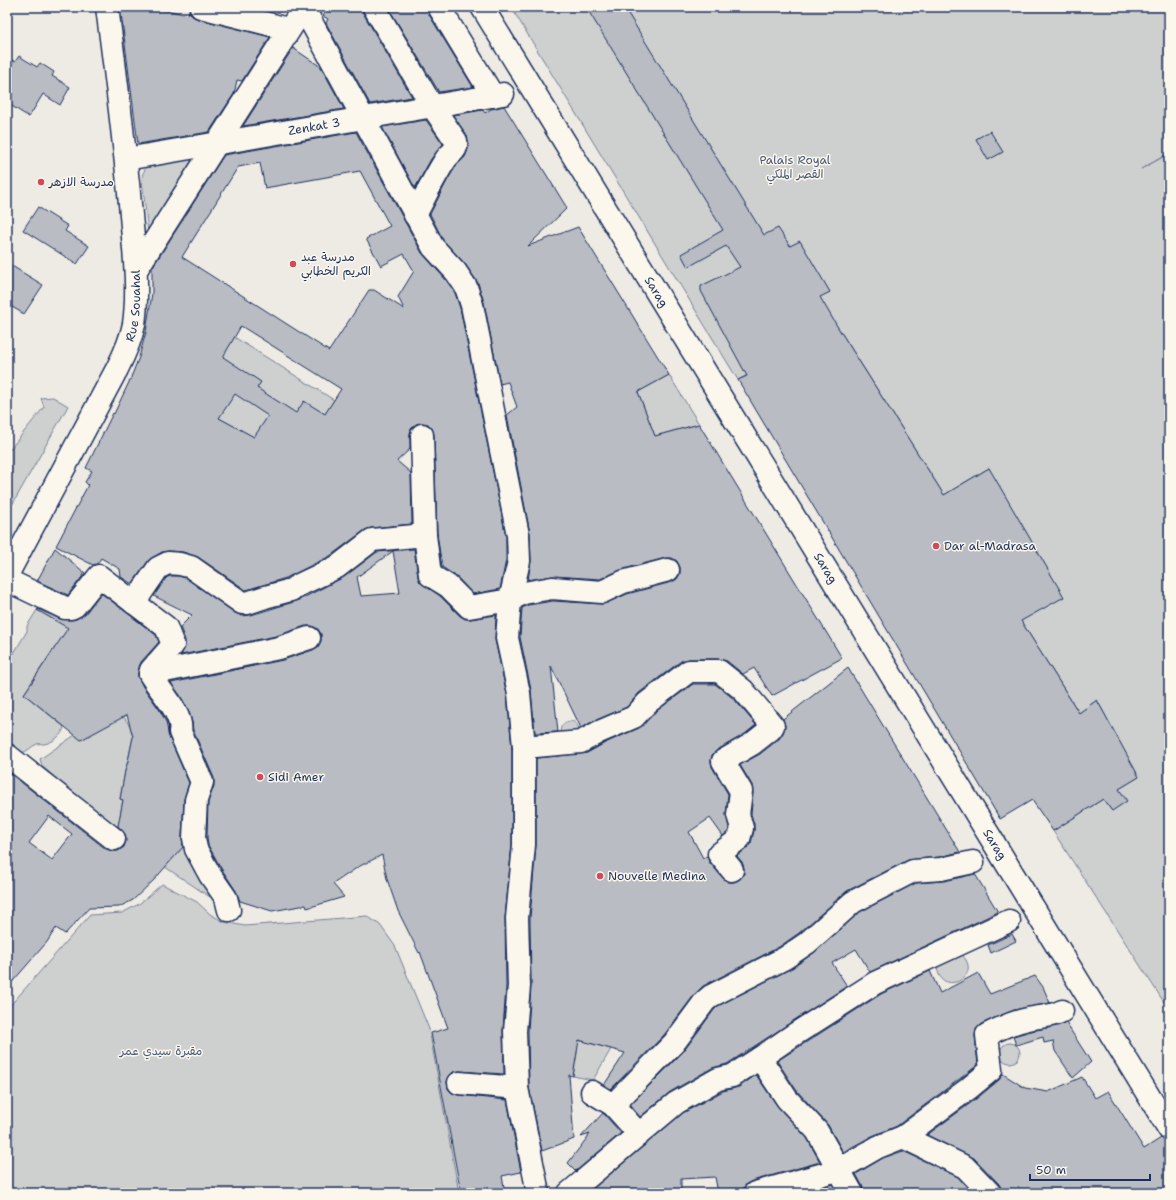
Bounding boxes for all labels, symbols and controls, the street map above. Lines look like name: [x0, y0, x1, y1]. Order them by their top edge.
street label: Zenkat 3: [287, 114, 341, 139]
park label: Palais Royal القصر الملكي: [760, 152, 831, 185]
place label: مدرسة الازهر: [48, 174, 114, 190]
marker: مدرسة الازهر: [36, 177, 46, 187]
place label: مدرسة عبد الكريم الخطابي: [301, 249, 371, 282]
marker: مدرسة عبد الكريم الخطابي: [288, 259, 298, 269]
street label: Rue Souahal: [122, 269, 144, 344]
street label: Sarag: [641, 273, 672, 310]
place label: Dar al-Madrasa: [944, 538, 1037, 554]
marker: Dar al-Madrasa: [931, 541, 941, 551]
street label: Sarag: [810, 550, 841, 587]
place label: Sidi Amer: [268, 769, 324, 785]
marker: Sidi Amer: [255, 772, 265, 782]
street label: Sarag: [979, 826, 1010, 863]
place label: Nouvelle Medina: [608, 868, 706, 884]
marker: Nouvelle Medina: [595, 871, 605, 881]
park label: مقبرة سيدي عمر: [119, 1043, 202, 1060]
scale bar: [1030, 1156, 1150, 1182]
text: 50 m: [1036, 1162, 1066, 1178]

